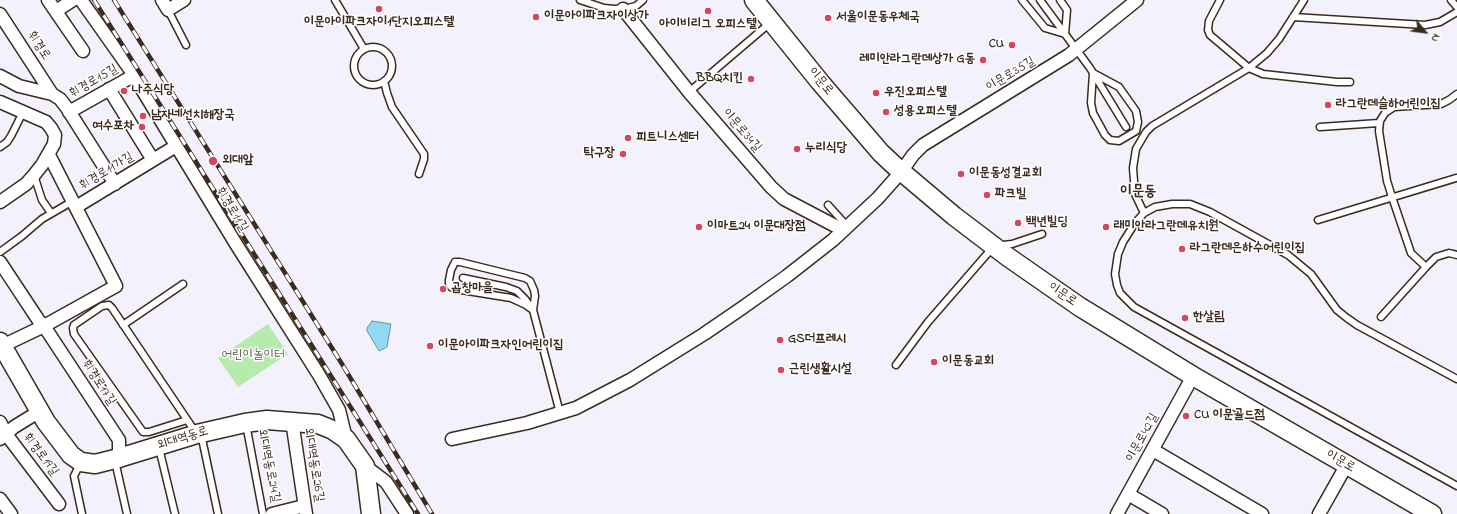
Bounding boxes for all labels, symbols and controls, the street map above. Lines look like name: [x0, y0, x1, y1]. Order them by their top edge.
marker: 이문아이파크자이1단지오피스텔: [374, 4, 384, 14]
marker: 아이비리그 오피스텔: [703, 6, 713, 16]
place label: 이문아이파크자이상가: [544, 9, 649, 25]
place label: 서울이문동우체국: [836, 10, 920, 26]
marker: 이문아이파크자이상가: [531, 12, 541, 22]
north arrow: [1405, 12, 1445, 52]
marker: 서울이문동우체국: [823, 13, 833, 23]
place label: 이문아이파크자이1단지오피스텔: [304, 15, 454, 31]
place label: 아이비리그 오피스텔: [659, 17, 757, 33]
street label: 휘경로: [23, 29, 53, 63]
text: N: [1427, 31, 1444, 45]
place label: CU: [989, 37, 1004, 53]
marker: CU: [1007, 40, 1017, 50]
place label: 레미안라그란데상가 G동: [859, 52, 975, 68]
street label: 이문로35길: [984, 54, 1038, 96]
marker: 레미안라그란데상가 G동: [978, 55, 988, 65]
street label: 휘경로15길: [67, 62, 121, 102]
street label: 이문로: [804, 65, 836, 99]
place label: BBQ치킨: [696, 71, 743, 87]
marker: BBQ치킨: [746, 74, 756, 84]
place label: 나주식당: [132, 83, 174, 99]
place label: 우진오피스텔: [884, 85, 947, 101]
marker: 나주식당: [119, 86, 129, 96]
marker: 우진오피스텔: [871, 88, 881, 98]
place label: 라그란데슬하어린이집: [1336, 97, 1441, 113]
marker: 라그란데슬하어린이집: [1323, 100, 1333, 110]
place label: 성용오피스텔: [894, 104, 957, 120]
street label: 이문로34길: [718, 106, 764, 156]
marker: 성용오피스텔: [881, 107, 891, 117]
place label: 남자네선치해장국: [151, 108, 235, 124]
marker: 남자네선치해장국: [138, 111, 148, 121]
place label: 여수포차: [92, 119, 134, 135]
marker: 여수포차: [137, 122, 147, 132]
place label: 피트니스센터: [636, 130, 699, 146]
marker: 피트니스센터: [623, 133, 633, 143]
place label: 누리식당: [805, 141, 847, 157]
marker: 누리식당: [792, 144, 802, 154]
place label: 탁구장: [584, 146, 615, 162]
marker: 탁구장: [618, 149, 628, 159]
street label: 휘경로11가길: [77, 150, 137, 194]
place label: 외대앞: [222, 153, 253, 169]
marker: 외대앞: [207, 155, 219, 167]
place label: 이문동성결교회: [969, 166, 1042, 182]
marker: 이문동성결교회: [956, 169, 966, 179]
district label: 이문동: [1120, 184, 1156, 202]
street label: 휘경로11길: [211, 185, 251, 235]
place label: 파크빌: [995, 187, 1026, 203]
marker: 파크빌: [982, 190, 992, 200]
place label: 백년빌딩: [1026, 215, 1068, 231]
marker: 백년빌딩: [1013, 218, 1023, 228]
place label: 이마트24 이문대장점: [707, 219, 806, 235]
place label: 래미안라그란데유치원: [1114, 219, 1219, 235]
marker: 이마트24 이문대장점: [694, 222, 704, 232]
marker: 래미안라그란데유치원: [1101, 222, 1111, 232]
place label: 라그란데은하수어린이집: [1190, 241, 1305, 257]
marker: 라그란데은하수어린이집: [1177, 244, 1187, 254]
street label: 이문로: [1045, 280, 1079, 310]
place label: 곱창마을: [451, 281, 493, 297]
marker: 곱창마을: [438, 284, 448, 294]
place label: 한살림: [1193, 310, 1224, 326]
marker: 한살림: [1180, 313, 1190, 323]
place label: GS더프레시: [788, 332, 846, 348]
marker: GS더프레시: [775, 335, 785, 345]
place label: 이문아이파크자인어린이집: [438, 338, 564, 354]
marker: 이문아이파크자인어린이집: [425, 341, 435, 351]
park label: 어린이놀이터: [222, 348, 284, 364]
place label: 이문동교회: [942, 354, 994, 370]
street label: 휘경로17길: [77, 357, 119, 409]
marker: 이문동교회: [929, 357, 939, 367]
place label: 근린생활시설: [789, 362, 852, 378]
marker: 근린생활시설: [776, 365, 786, 375]
place label: CU 이문골드점: [1194, 408, 1265, 424]
street label: 이문로42길: [1123, 411, 1163, 465]
marker: CU 이문골드점: [1181, 411, 1191, 421]
street label: 외대역동로: [156, 424, 210, 454]
street label: 외대역동로26길: [299, 427, 327, 503]
street label: 외대역동로24길: [253, 428, 283, 504]
street label: 휘경로19길: [19, 430, 61, 480]
street label: 이문로: [1323, 447, 1357, 477]

